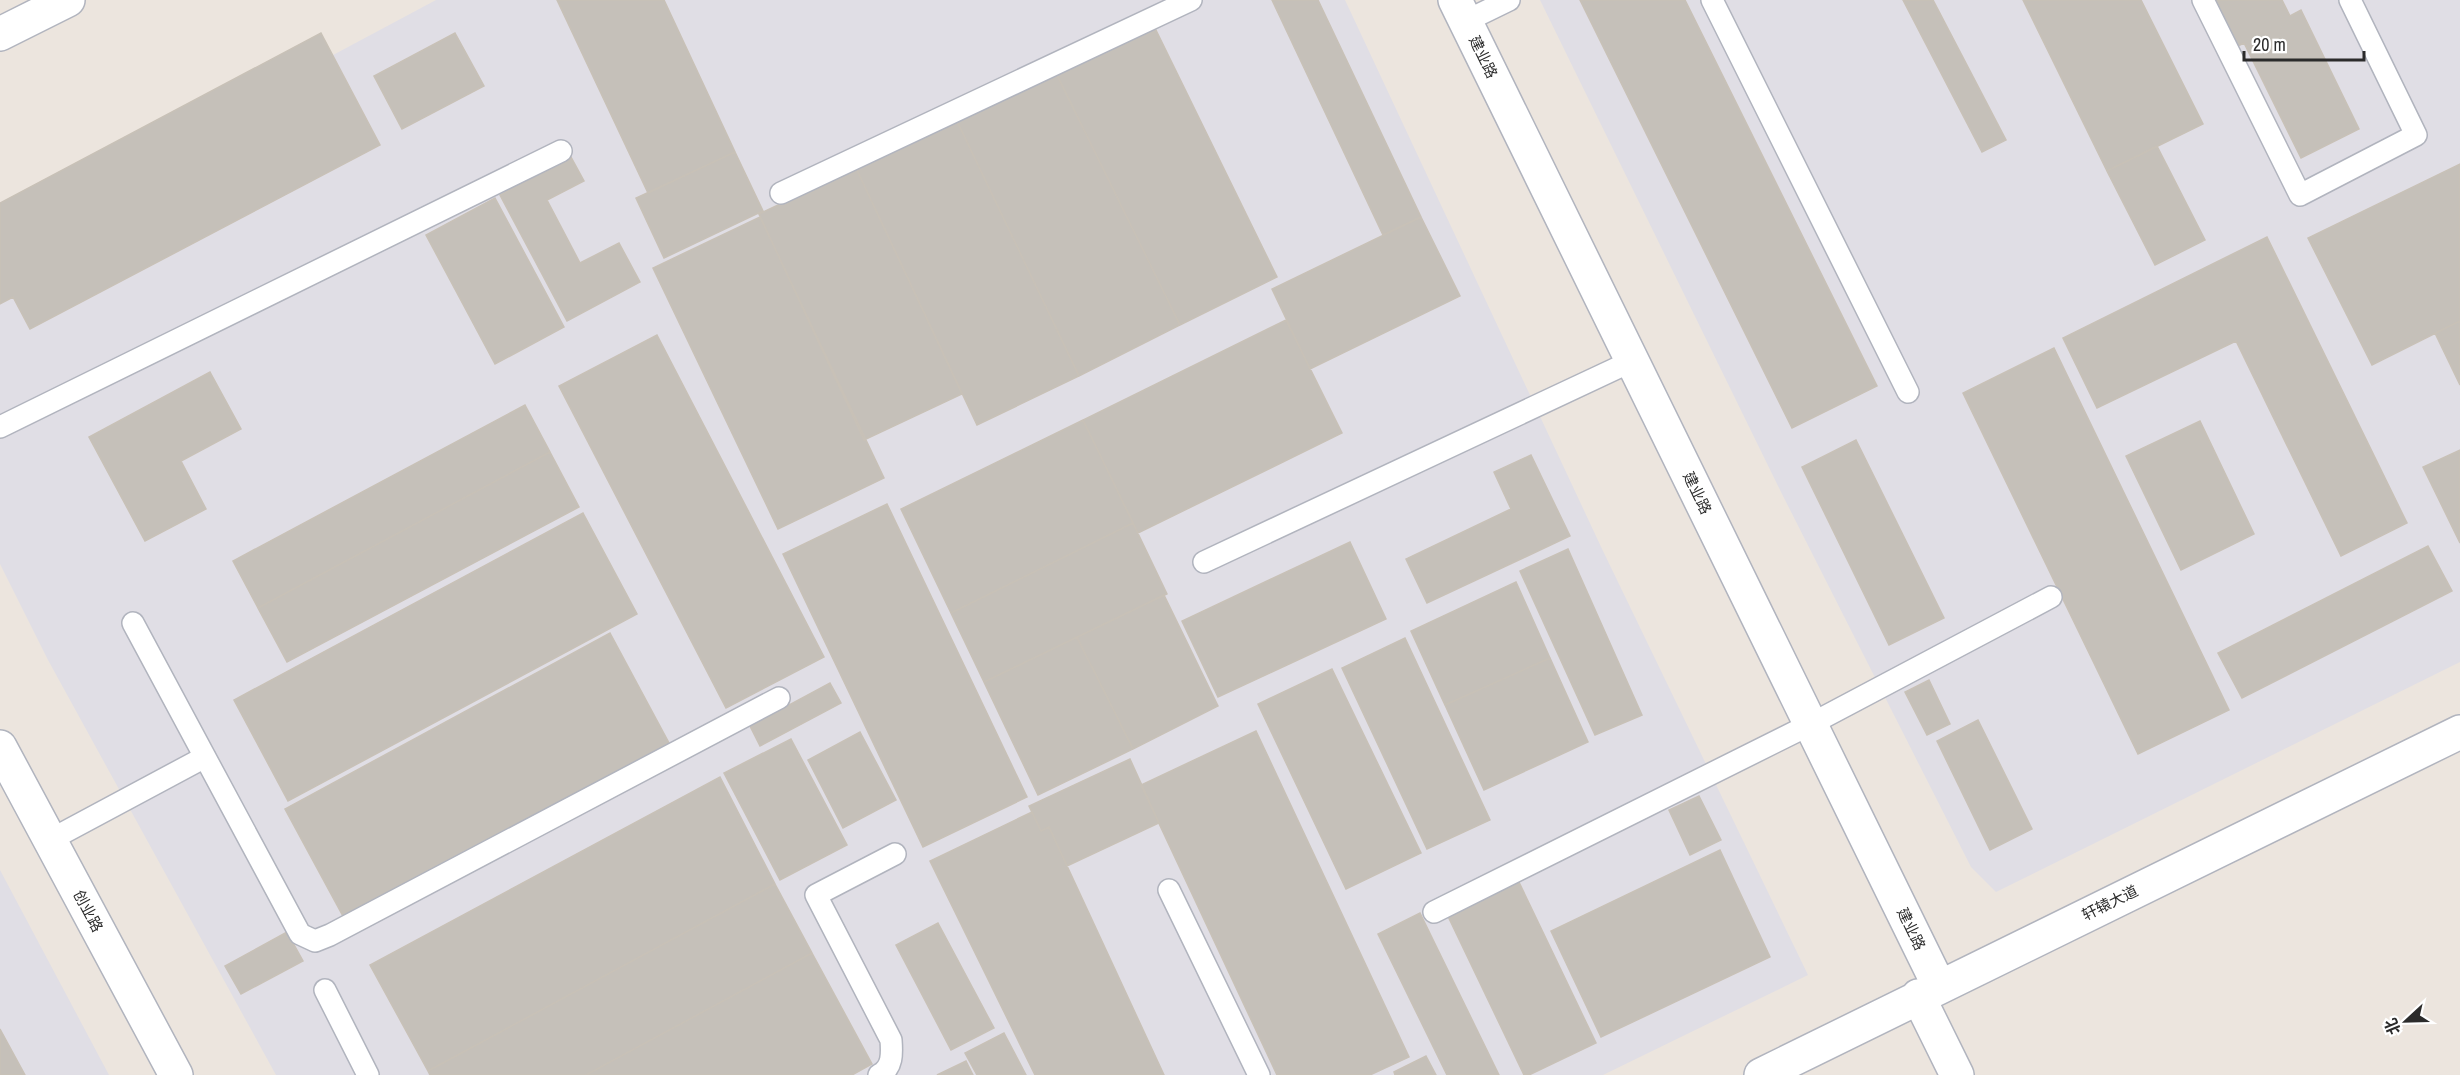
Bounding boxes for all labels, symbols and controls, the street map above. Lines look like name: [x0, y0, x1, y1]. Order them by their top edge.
scale bar: [2244, 24, 2364, 62]
street label: 建业路: [1464, 32, 1503, 82]
text: 20 m: [2253, 32, 2286, 57]
street label: 建业路: [1678, 468, 1717, 518]
street label: 轩辕大道: [2078, 880, 2141, 925]
street label: 创业路: [69, 886, 108, 936]
street label: 建业路: [1892, 904, 1931, 954]
north arrow: [2376, 991, 2436, 1051]
text: 北: [2379, 1015, 2405, 1038]

